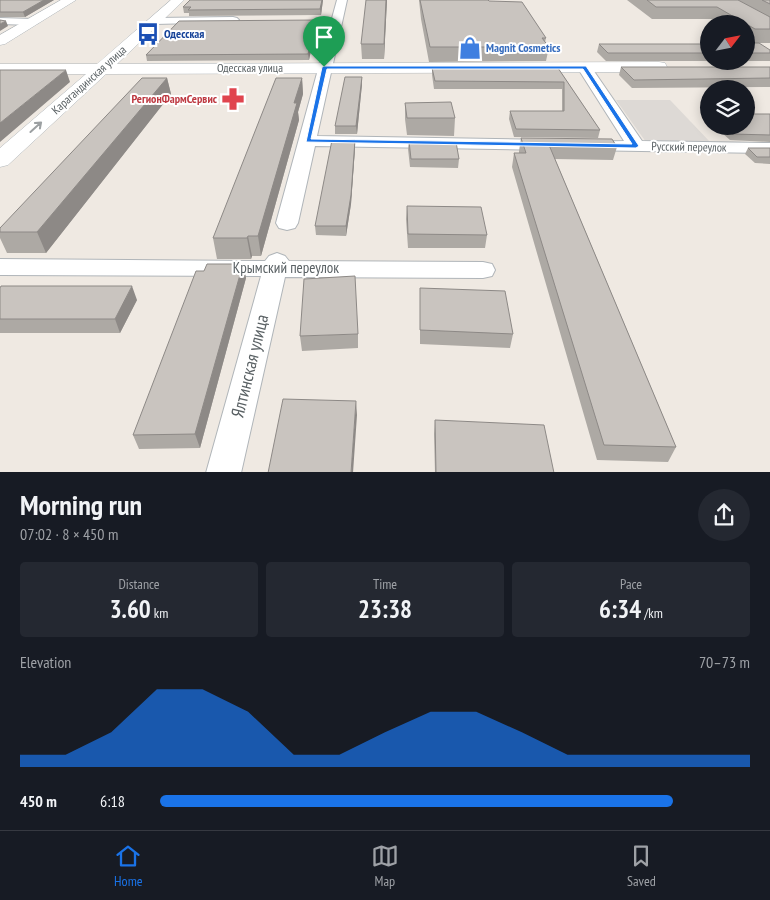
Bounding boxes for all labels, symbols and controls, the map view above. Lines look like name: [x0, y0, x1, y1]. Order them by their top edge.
north arrow: [700, 15, 755, 70]
map controls: [700, 15, 755, 135]
pin: [303, 16, 345, 67]
bus stop icon: Одесская: [135, 21, 161, 47]
icon: arrive: [310, 23, 338, 51]
place label: Одесская: [164, 26, 204, 41]
shop icon: Magnit Cosmetics: [457, 35, 483, 61]
place label: Magnit Cosmetics: [486, 40, 561, 55]
street label: Карагандинская улица: [48, 42, 129, 117]
street label: Одесская улица: [217, 60, 283, 75]
button: layers: [700, 80, 755, 135]
pharmacy icon: РегионФармСервис: [220, 86, 246, 112]
place label: РегионФармСервис: [131, 91, 218, 106]
one-way arrow: [30, 121, 43, 133]
street label: Русский переулок: [651, 138, 727, 155]
street label: Крымский переулок: [233, 258, 339, 277]
street label: Ялтинская улица: [226, 312, 273, 420]
text: Morning run: [20, 486, 142, 523]
button: share: [698, 489, 750, 541]
text: 07:02 · 8 × 450 m: [20, 524, 118, 544]
text: Distance: [118, 575, 160, 593]
text: Time: [373, 575, 397, 593]
text: Pace: [620, 575, 642, 593]
text: 3.60: [110, 593, 151, 625]
text: 23:38: [358, 593, 412, 625]
text: 6:34: [599, 593, 641, 625]
text: km: [151, 604, 168, 622]
text: /km: [641, 604, 663, 622]
text: Elevation: [20, 652, 71, 672]
text: 70–73 m: [699, 652, 750, 672]
text: 450 m: [20, 791, 57, 811]
text: 6:18: [100, 791, 125, 811]
tab: Home: [114, 842, 143, 890]
tab: Map: [371, 842, 399, 890]
tab: Saved: [627, 842, 656, 890]

